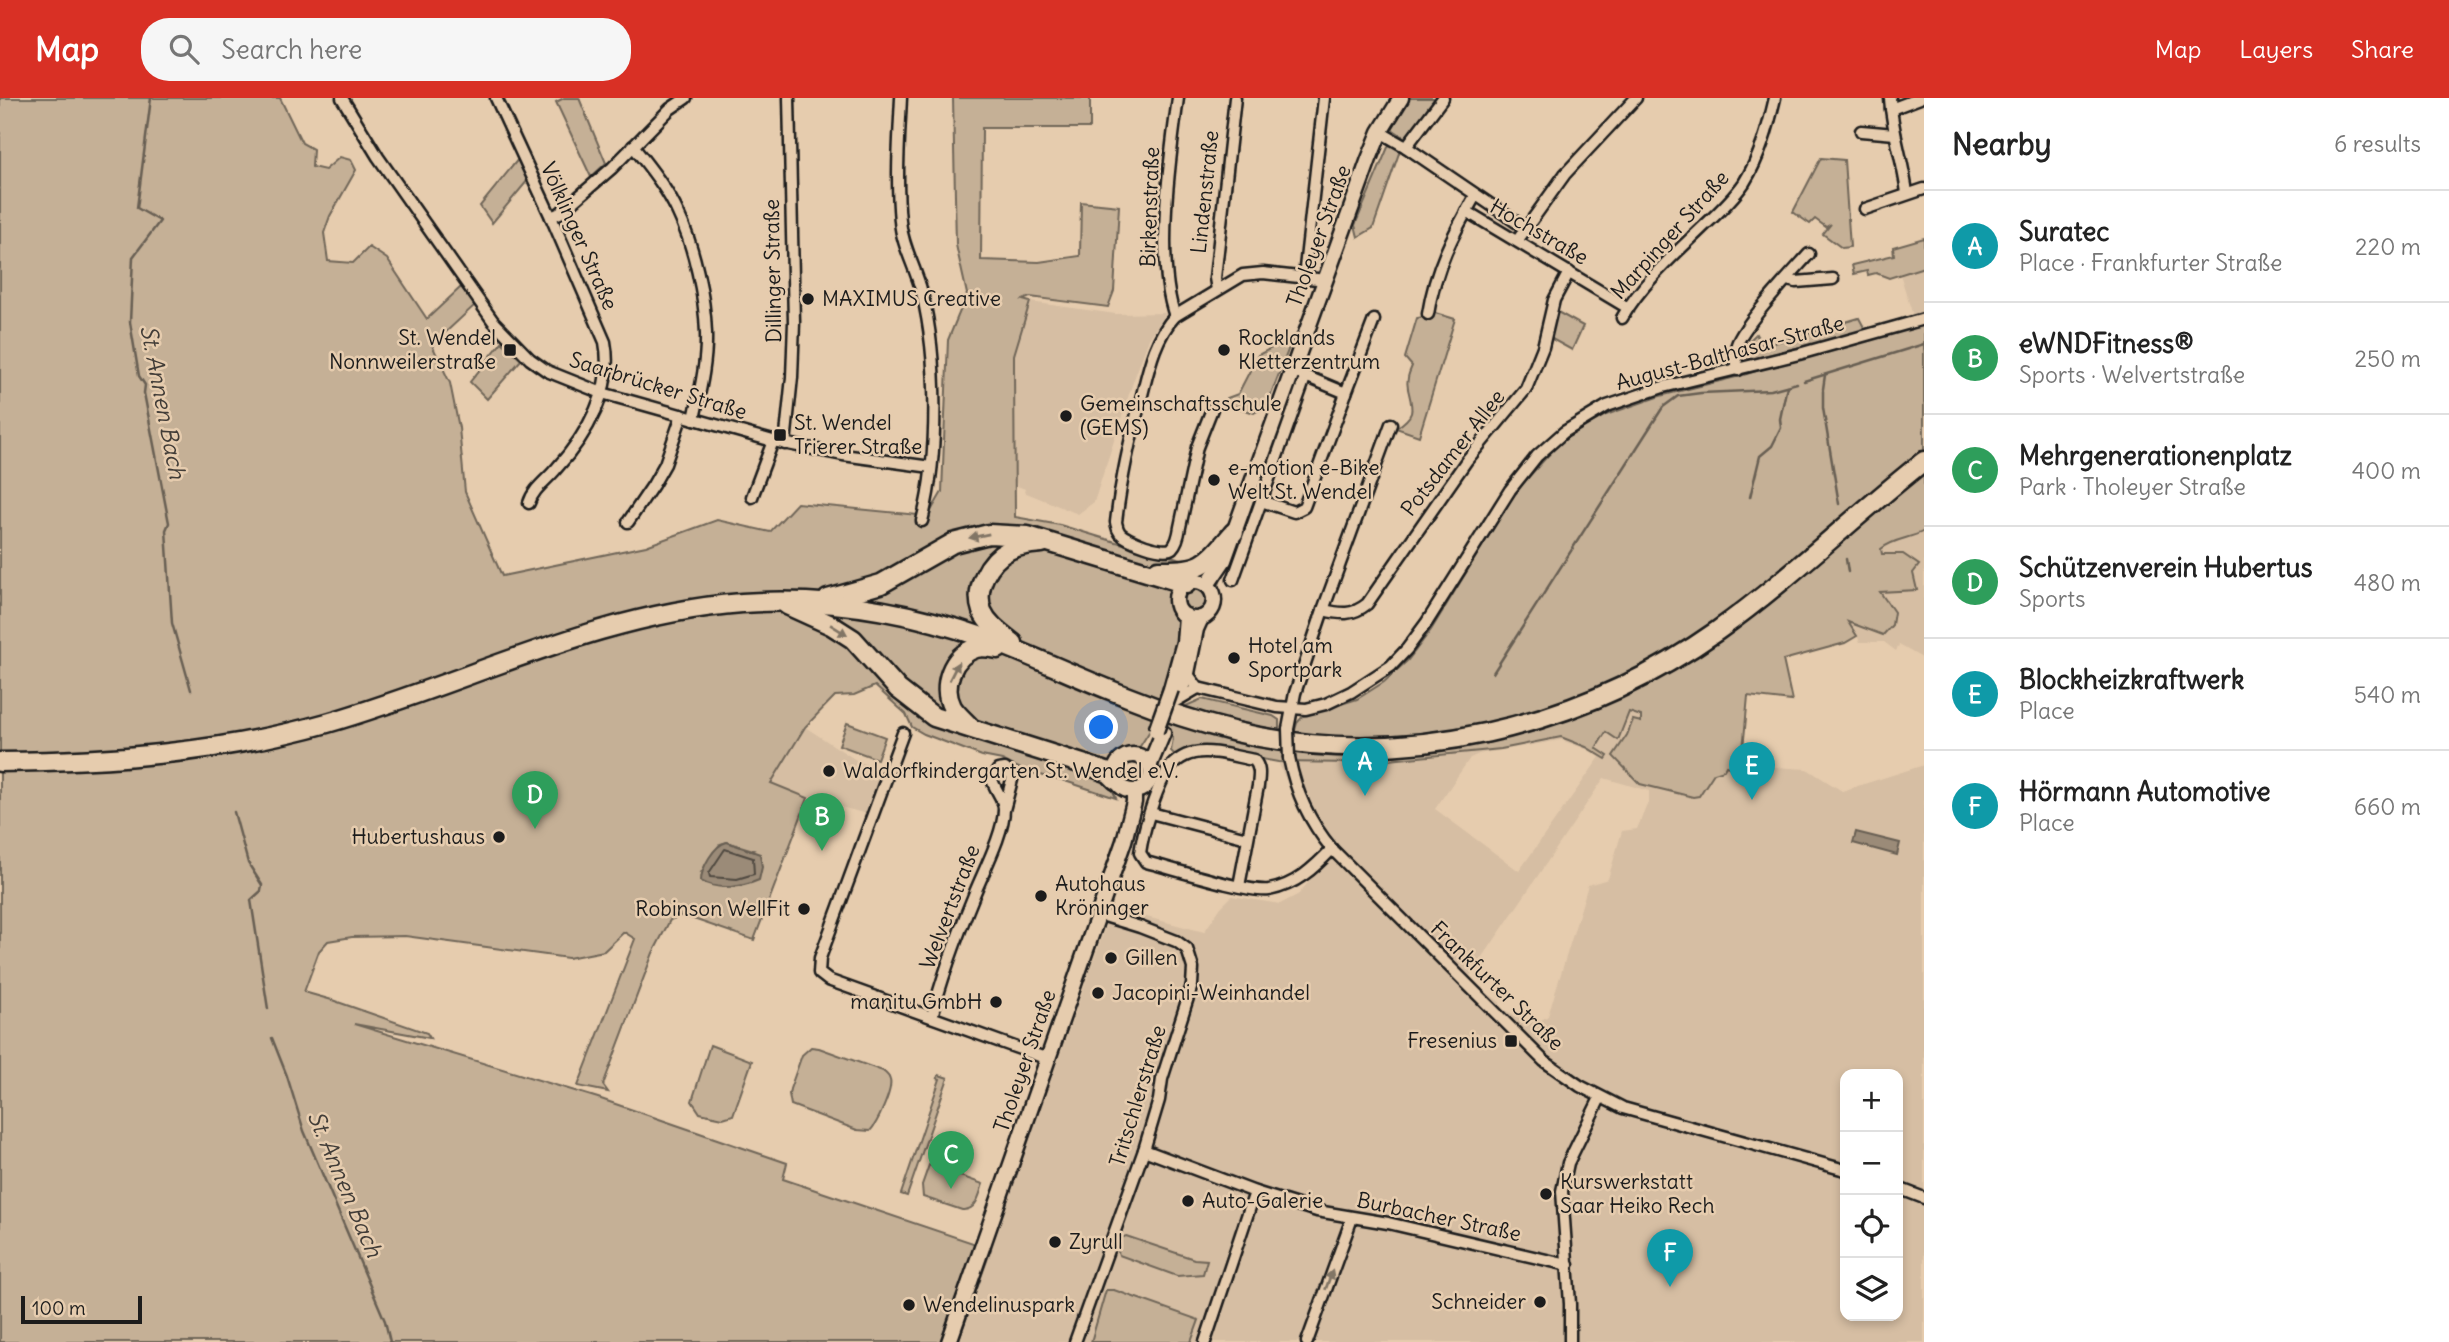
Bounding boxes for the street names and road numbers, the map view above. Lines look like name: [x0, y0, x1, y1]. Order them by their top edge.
street label: Lindenstraße: [1185, 129, 1224, 255]
street label: Birkenstraße: [1134, 146, 1165, 268]
street label: Völklinger Straße: [535, 158, 624, 314]
street label: Tholeyer Straße: [1280, 161, 1357, 311]
street label: Marpinger Straße: [1605, 165, 1735, 305]
street label: Hochstraße: [1485, 193, 1593, 271]
street label: Dillinger Straße: [758, 199, 787, 343]
street label: August-Balthasar-Straße: [1613, 309, 1847, 396]
street label: Saarbrücker Straße: [566, 346, 750, 425]
street label: Potsdamer Allee: [1395, 384, 1511, 522]
street label: Welvertstraße: [913, 841, 986, 973]
street label: Frankfurter Straße: [1425, 915, 1570, 1056]
street label: Tholeyer Straße: [987, 986, 1062, 1136]
street label: Tritschlerstraße: [1103, 1022, 1172, 1170]
street label: Burbacher Straße: [1355, 1186, 1524, 1247]

